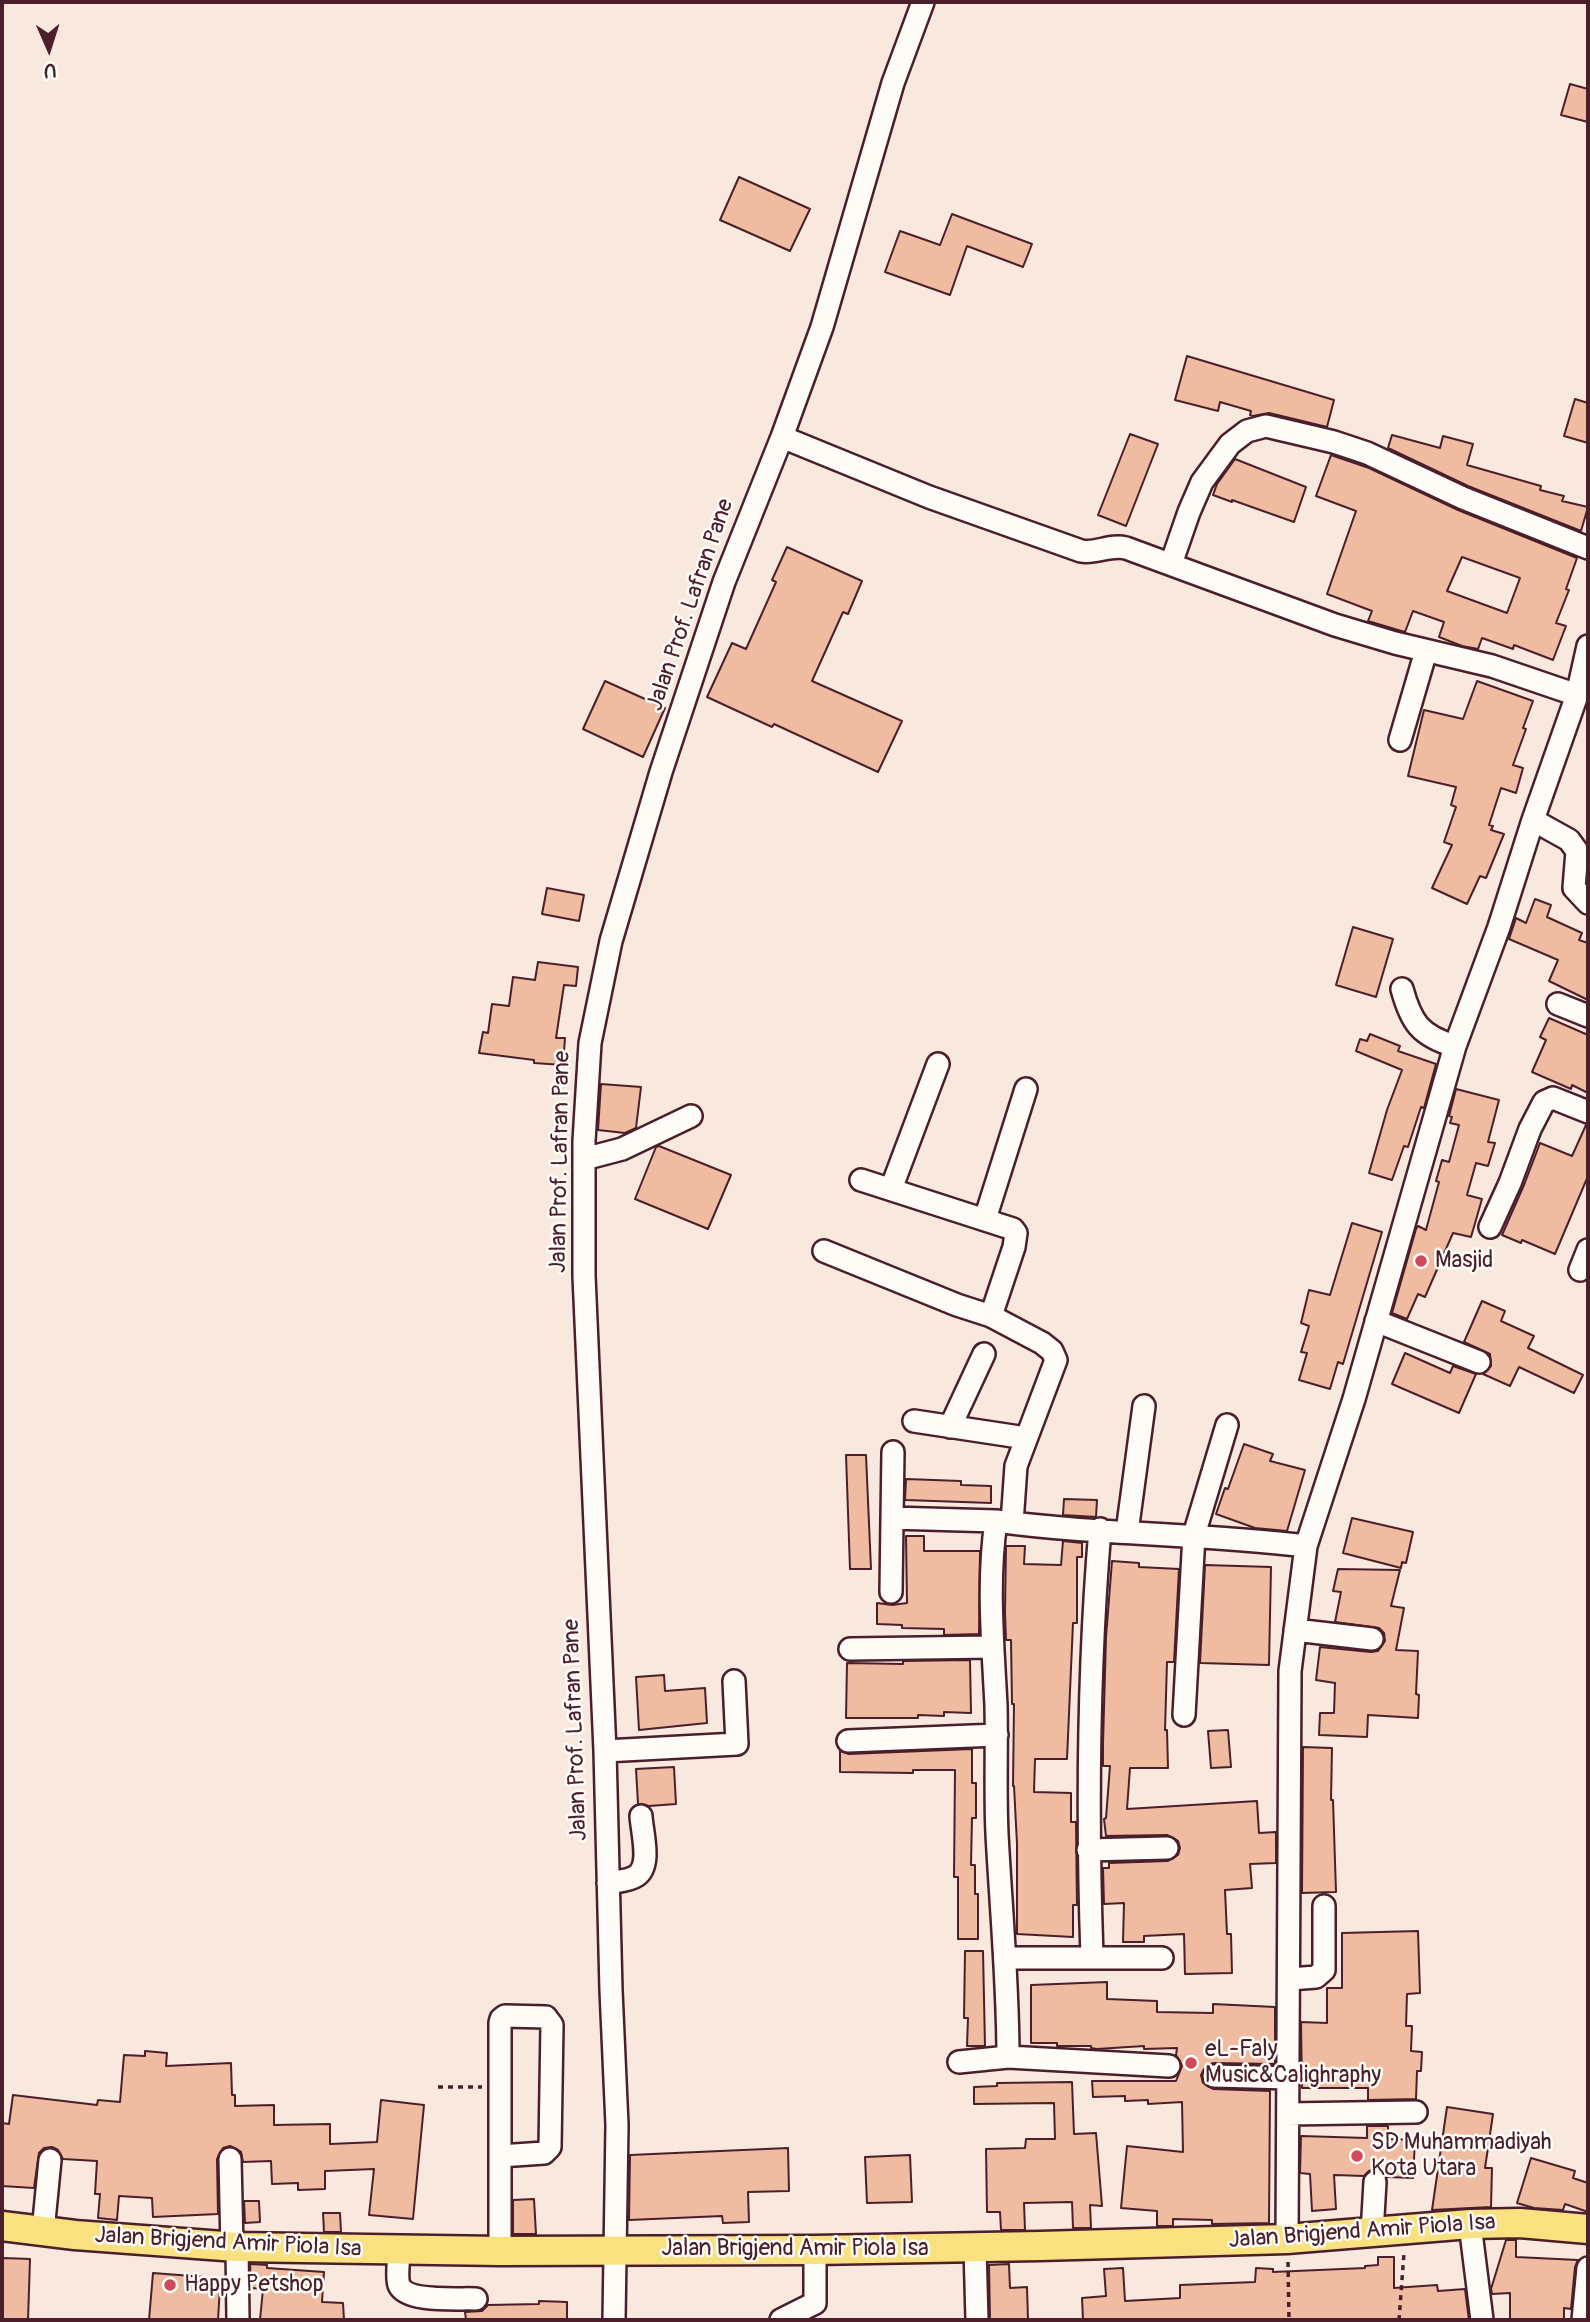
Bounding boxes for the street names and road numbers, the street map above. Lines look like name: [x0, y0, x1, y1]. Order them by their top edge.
street label: Jalan Prof. Lafran Pane: [642, 495, 740, 715]
street label: Jalan Prof. Lafran Pane: [545, 1051, 577, 1273]
street label: Jalan Prof. Lafran Pane: [558, 1618, 594, 1842]
street label: Jalan Brigjend Amir Piola Isa: [1228, 2209, 1496, 2255]
street label: Jalan Brigjend Amir Piola Isa: [94, 2222, 362, 2264]
street label: Jalan Brigjend Amir Piola Isa: [661, 2235, 929, 2263]

